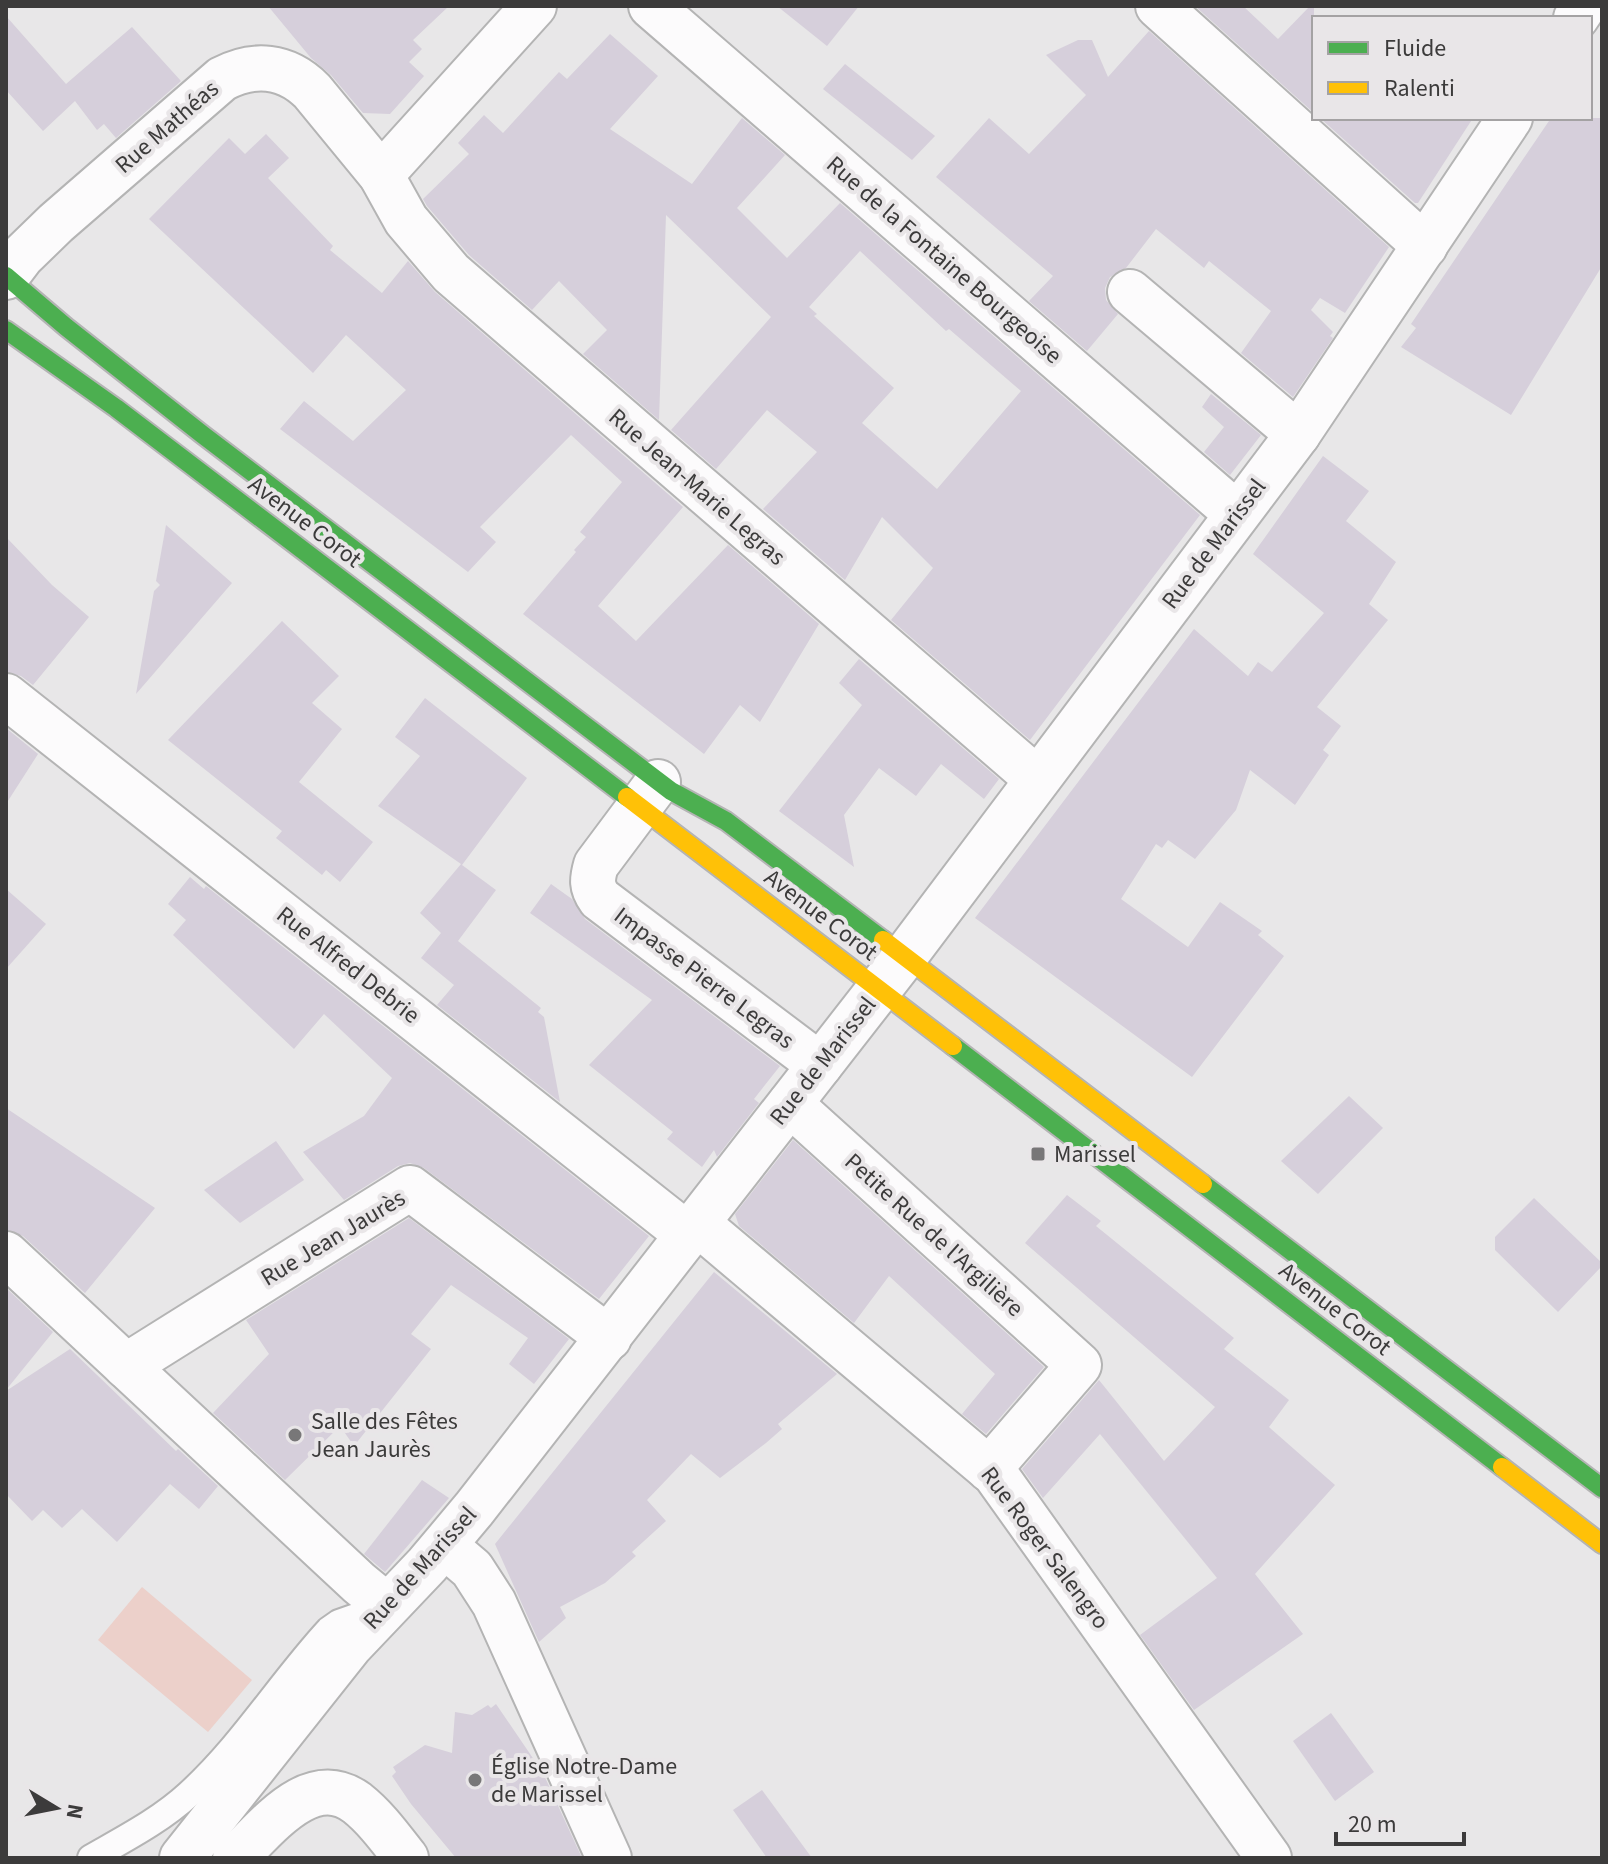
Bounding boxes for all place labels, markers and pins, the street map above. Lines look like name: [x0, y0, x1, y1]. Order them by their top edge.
place label: Marissel: [1054, 1137, 1136, 1172]
marker: Marissel: [1029, 1145, 1047, 1163]
place label: Salle des Fêtes Jean Jaurès: [311, 1404, 458, 1467]
marker: Salle des Fêtes Jean Jaurès: [286, 1426, 304, 1444]
place label: Église Notre-Dame de Marissel: [491, 1749, 677, 1812]
marker: Église Notre-Dame de Marissel: [466, 1771, 484, 1789]

